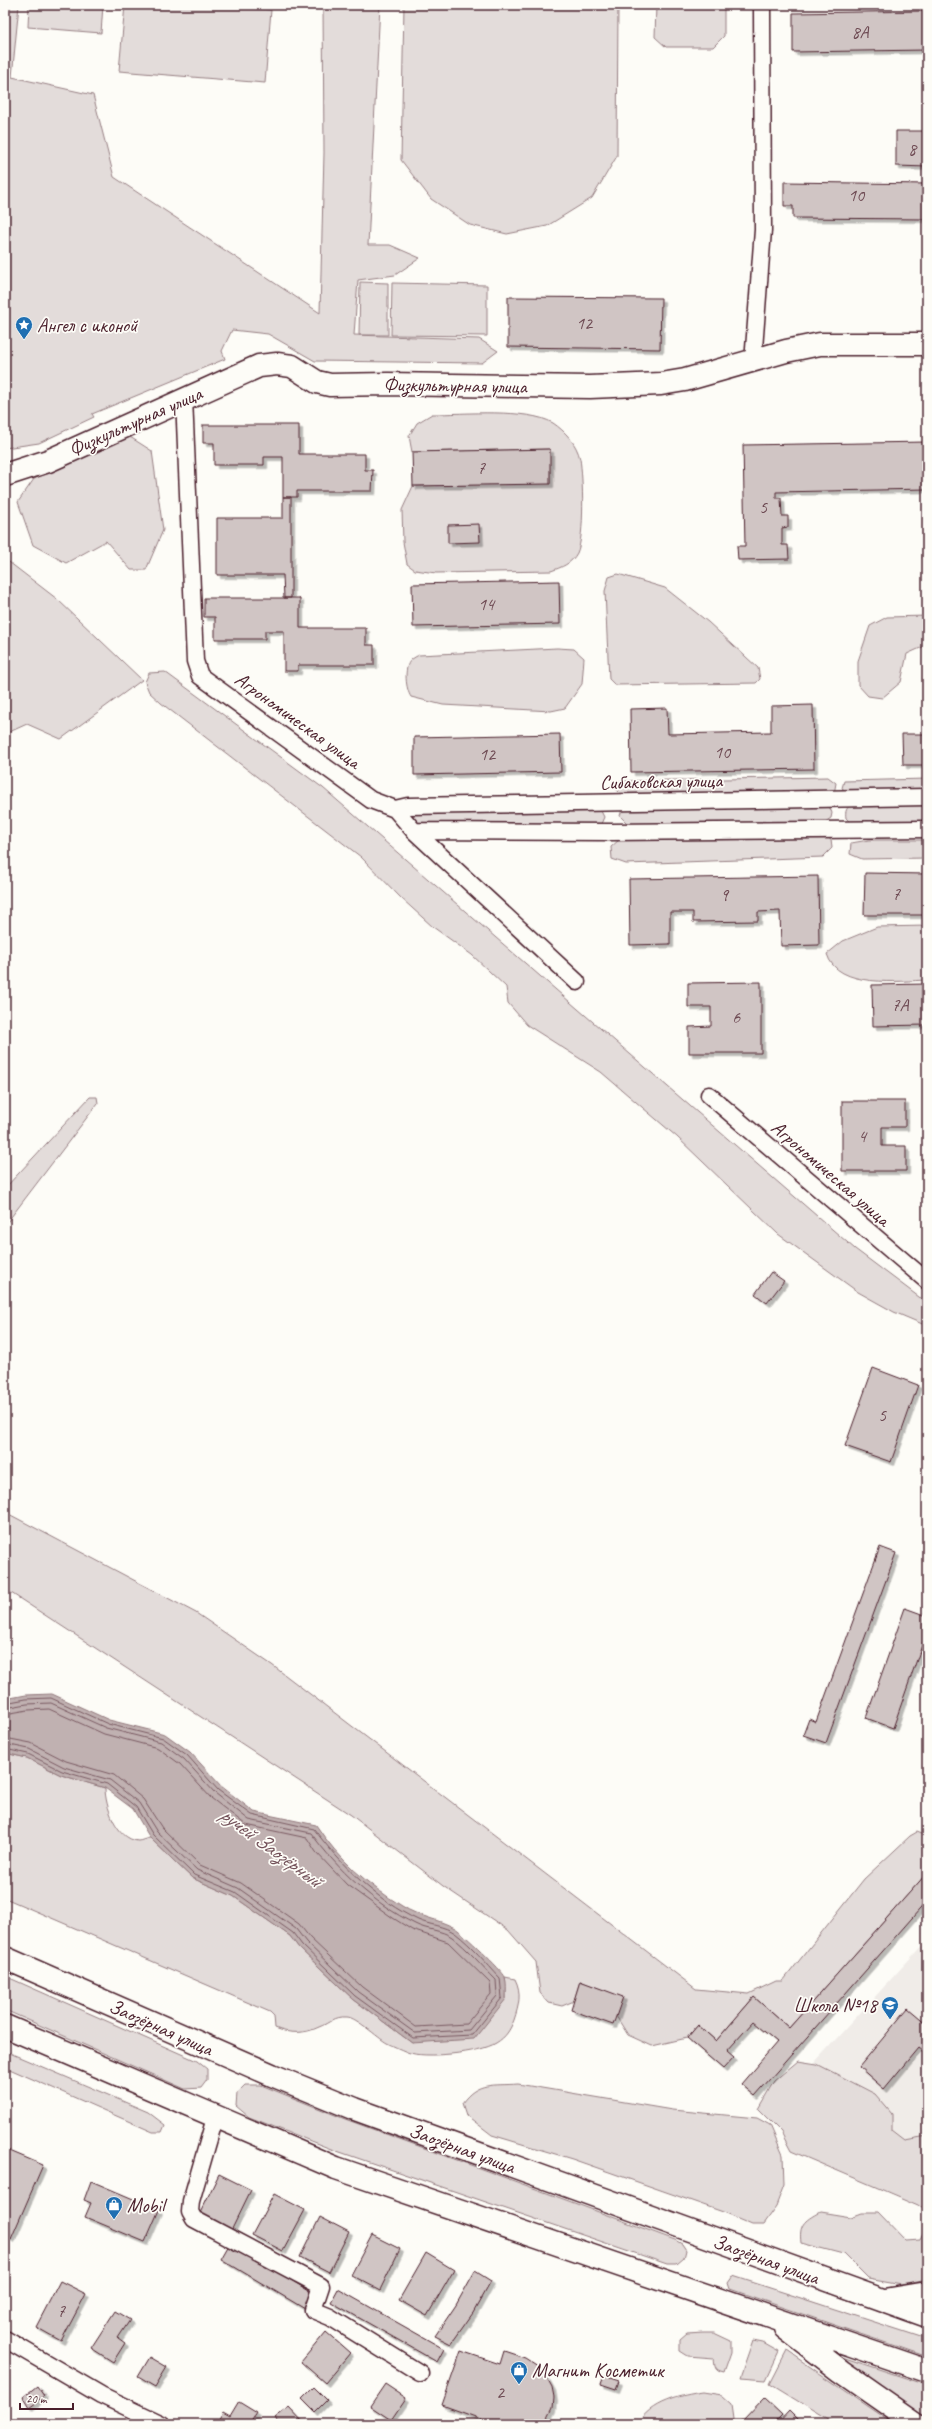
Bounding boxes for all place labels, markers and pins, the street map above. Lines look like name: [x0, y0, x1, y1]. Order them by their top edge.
place label: Ангел с иконой: [37, 313, 139, 338]
place icon: Ангел с иконой: [14, 315, 34, 340]
place label: Школа №18: [794, 1993, 879, 2018]
school or university icon: Школа №18: [880, 1995, 900, 2020]
place label: Mobil: [127, 2193, 168, 2218]
shop icon: Mobil: [104, 2195, 124, 2220]
place label: Магнит Косметик: [532, 2358, 665, 2383]
shop icon: Магнит Косметик: [509, 2360, 529, 2385]

